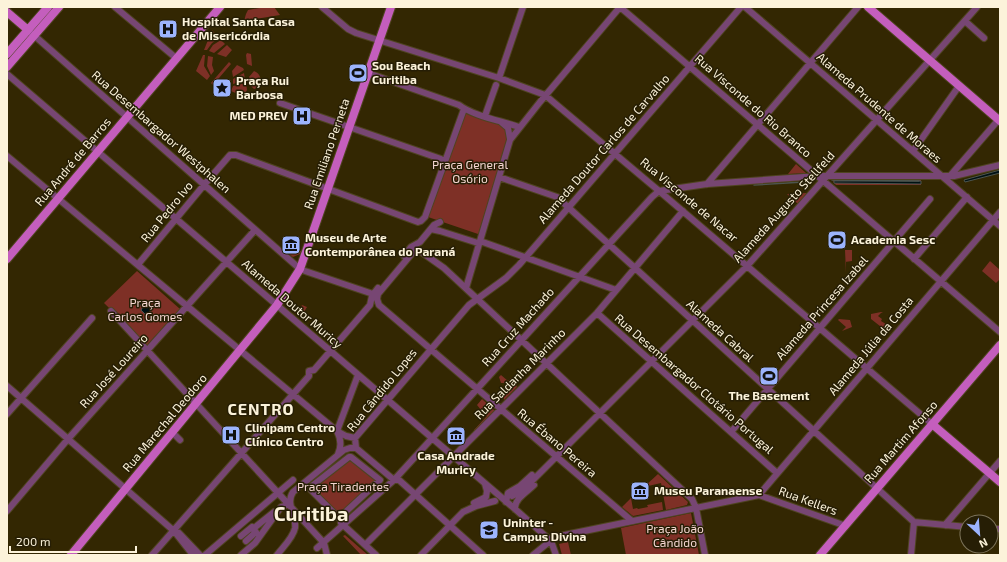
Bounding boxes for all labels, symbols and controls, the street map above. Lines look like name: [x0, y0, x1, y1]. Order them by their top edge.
place label: Hospital Santa Casa de Misericórdia: [182, 14, 295, 42]
hospital icon: Hospital Santa Casa de Misericórdia: [157, 18, 179, 40]
street label: Alameda Prudente de Moraes: [814, 49, 945, 165]
street label: Rua Visconde do Rio Branco: [693, 51, 815, 160]
place label: Sou Beach Curitiba: [372, 58, 430, 86]
sports icon: Sou Beach Curitiba: [347, 62, 369, 84]
street label: Rua Desembargador Westphalen: [90, 67, 234, 195]
street label: Alameda Doutor Carlos de Carvalho: [535, 71, 672, 226]
place label: Praça Rui Barbosa: [236, 73, 289, 101]
place icon: Praça Rui Barbosa: [211, 77, 233, 99]
street label: Rua Emiliano Perneta: [301, 96, 352, 211]
hospital icon: MED PREV: [291, 105, 313, 127]
place label: MED PREV: [229, 108, 288, 122]
street label: Rua André de Barros: [31, 114, 113, 208]
street label: Alameda Augusto Stellfeld: [730, 148, 837, 265]
street label: Rua Visconde de Nacar: [638, 154, 742, 244]
park label: Praça General Osório: [432, 157, 508, 185]
street label: Rua Pedro Ivo: [137, 178, 195, 245]
sports icon: Academia Sesc: [826, 229, 848, 251]
place label: Museu de Arte Contemporânea do Paraná: [305, 230, 455, 258]
place label: Academia Sesc: [851, 232, 935, 246]
museum icon: Museu de Arte Contemporânea do Paraná: [280, 234, 302, 256]
street label: Alameda Princesa Izabel: [772, 252, 870, 362]
street label: Alameda Doutor Muricy: [240, 256, 346, 351]
street label: Rua Cruz Machado: [478, 284, 556, 369]
street label: Alameda Júlia da Costa: [825, 293, 916, 397]
park label: Praça Carlos Gomes: [108, 295, 182, 323]
street label: Alameda Cabral: [684, 296, 758, 365]
street label: Rua Desembargador Clotário Portugal: [612, 310, 777, 456]
street label: Rua Saldanha Marinho: [471, 325, 568, 422]
street label: Rua José Loureiro: [76, 330, 150, 410]
street label: Rua Cândido Lopes: [343, 345, 419, 434]
sports icon: The Basement: [758, 365, 780, 387]
street label: Rua Marechal Deodoro: [119, 370, 209, 474]
place label: The Basement: [729, 388, 810, 402]
street label: Rua Martim Afonso: [861, 397, 940, 485]
district label: CENTRO: [227, 399, 295, 418]
street label: Rua Ébano Pereira: [515, 405, 600, 479]
place label: Clinipam Centro Clínico Centro: [245, 420, 335, 448]
hospital icon: Clinipam Centro Clínico Centro: [220, 424, 242, 446]
museum icon: Casa Andrade Muricy: [445, 425, 467, 447]
place label: Casa Andrade Muricy: [417, 448, 495, 477]
park label: Praça Tiradentes: [297, 479, 389, 494]
museum icon: Museu Paranaense: [629, 480, 651, 502]
place label: Museu Paranaense: [654, 483, 762, 497]
street label: Rua Kellers: [777, 483, 840, 517]
district label: Curitiba: [274, 501, 348, 525]
north arrow: [959, 514, 999, 554]
place label: Uninter - Campus Divina: [503, 515, 587, 543]
school or university icon: Uninter - Campus Divina: [478, 519, 500, 541]
park label: Praça João Cândido: [646, 521, 704, 549]
scale bar: [10, 528, 136, 554]
text: 200 m: [16, 534, 50, 548]
text: N: [977, 536, 990, 551]

